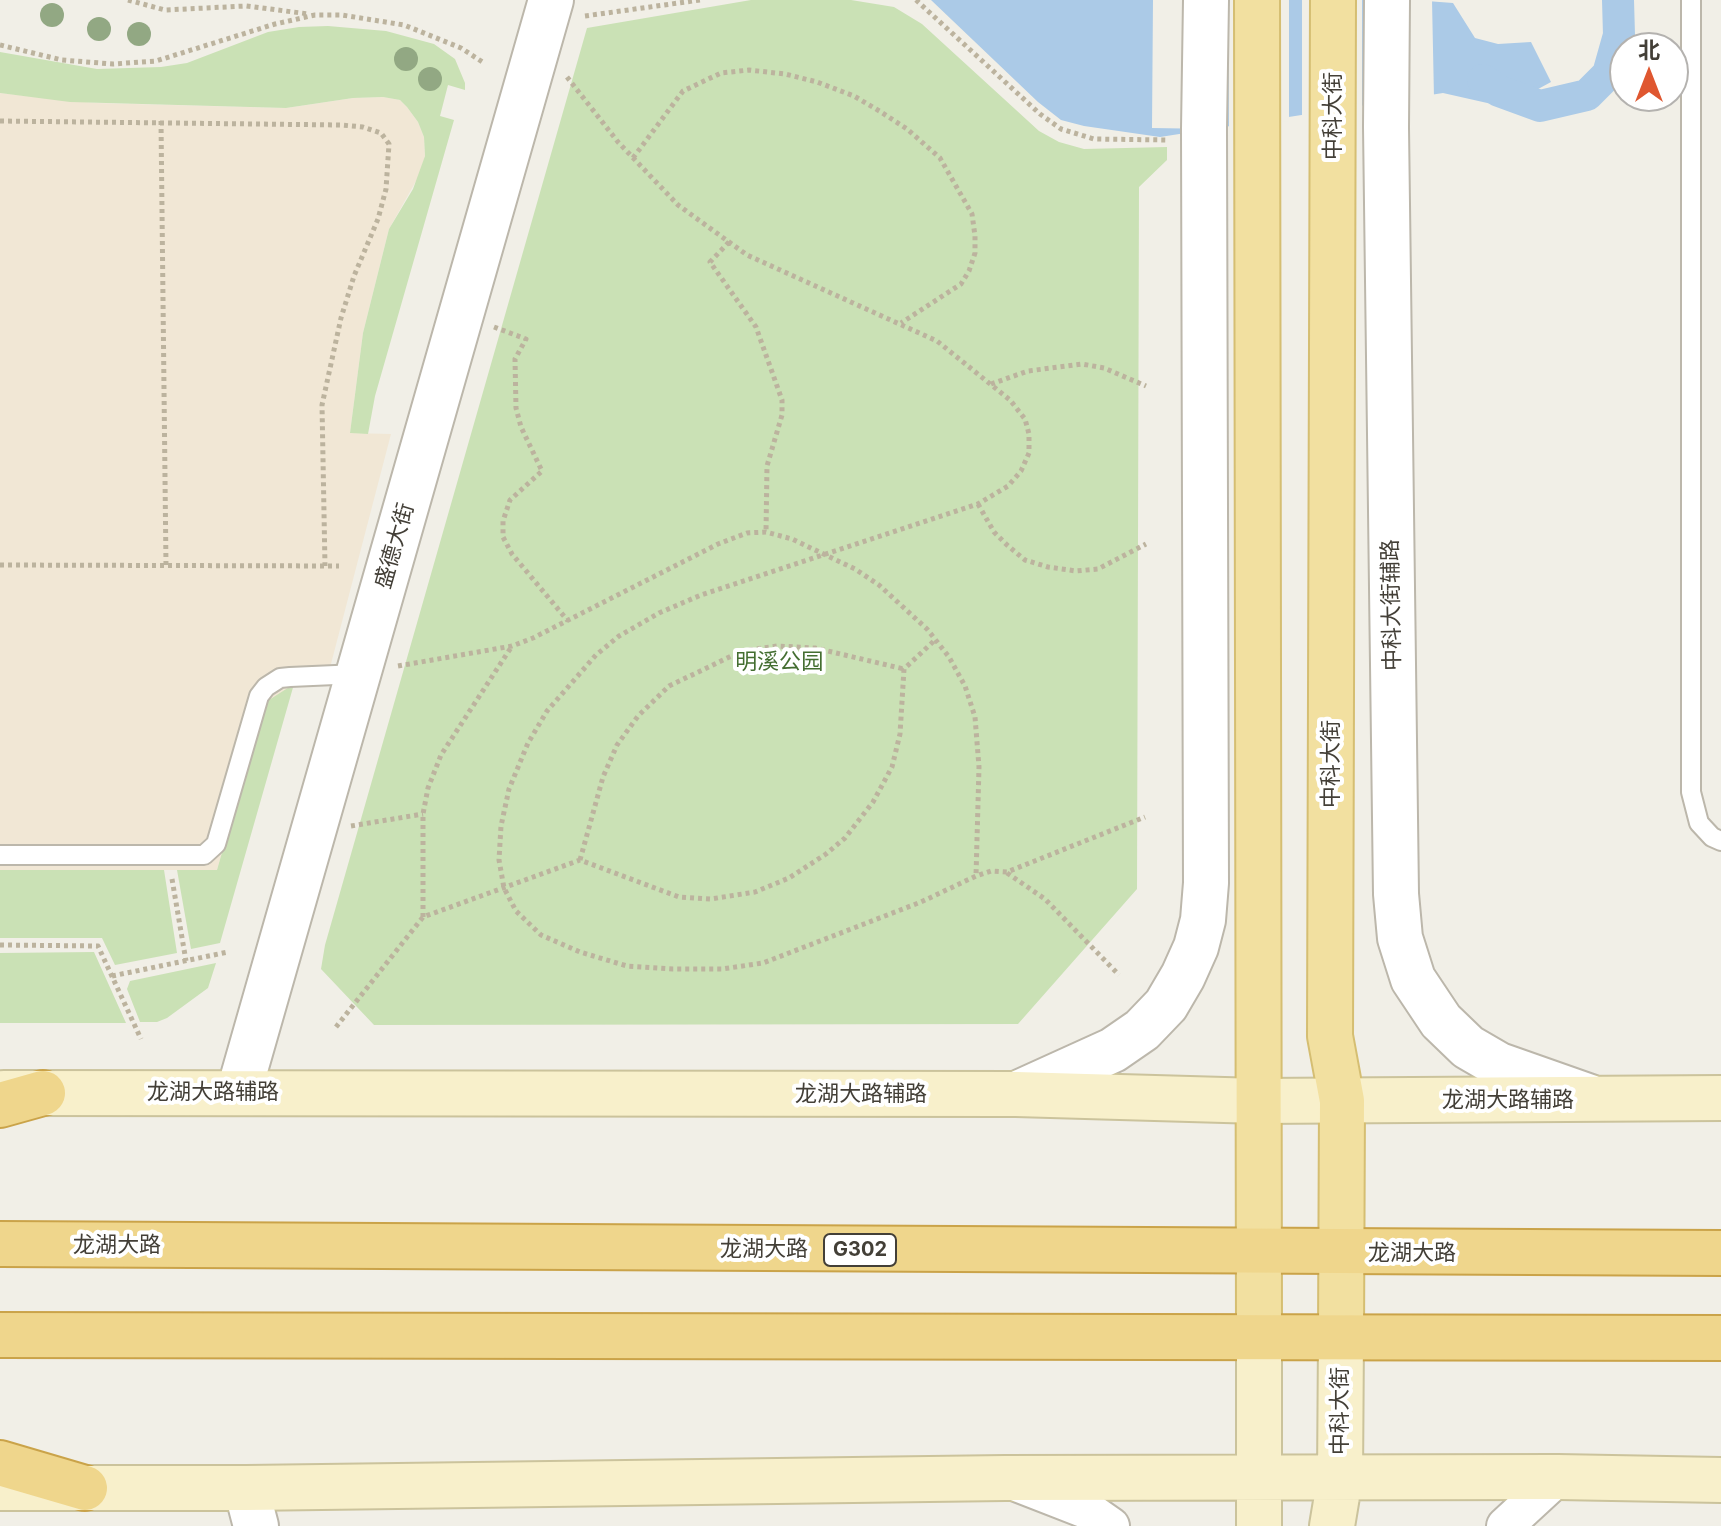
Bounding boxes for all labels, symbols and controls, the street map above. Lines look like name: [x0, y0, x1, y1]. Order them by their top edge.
north arrow: [1609, 32, 1689, 112]
text: 北: [1638, 37, 1660, 63]
street label: 中科大街: [1320, 72, 1346, 160]
street label: 盛德大街: [370, 500, 420, 592]
street label: 中科大街辅路: [1378, 539, 1406, 671]
park label: 明溪公园: [735, 649, 823, 675]
street label: 中科大街: [1318, 720, 1344, 808]
street label: 龙湖大路辅路: [147, 1079, 279, 1105]
street label: 龙湖大路辅路: [795, 1081, 927, 1107]
street label: 龙湖大路辅路: [1442, 1087, 1574, 1113]
street label: 龙湖大路: [73, 1232, 161, 1258]
road number: G302: [824, 1234, 896, 1266]
street label: 龙湖大路: [720, 1236, 808, 1262]
street label: 龙湖大路: [1368, 1240, 1456, 1266]
street label: 中科大街: [1327, 1367, 1353, 1455]

